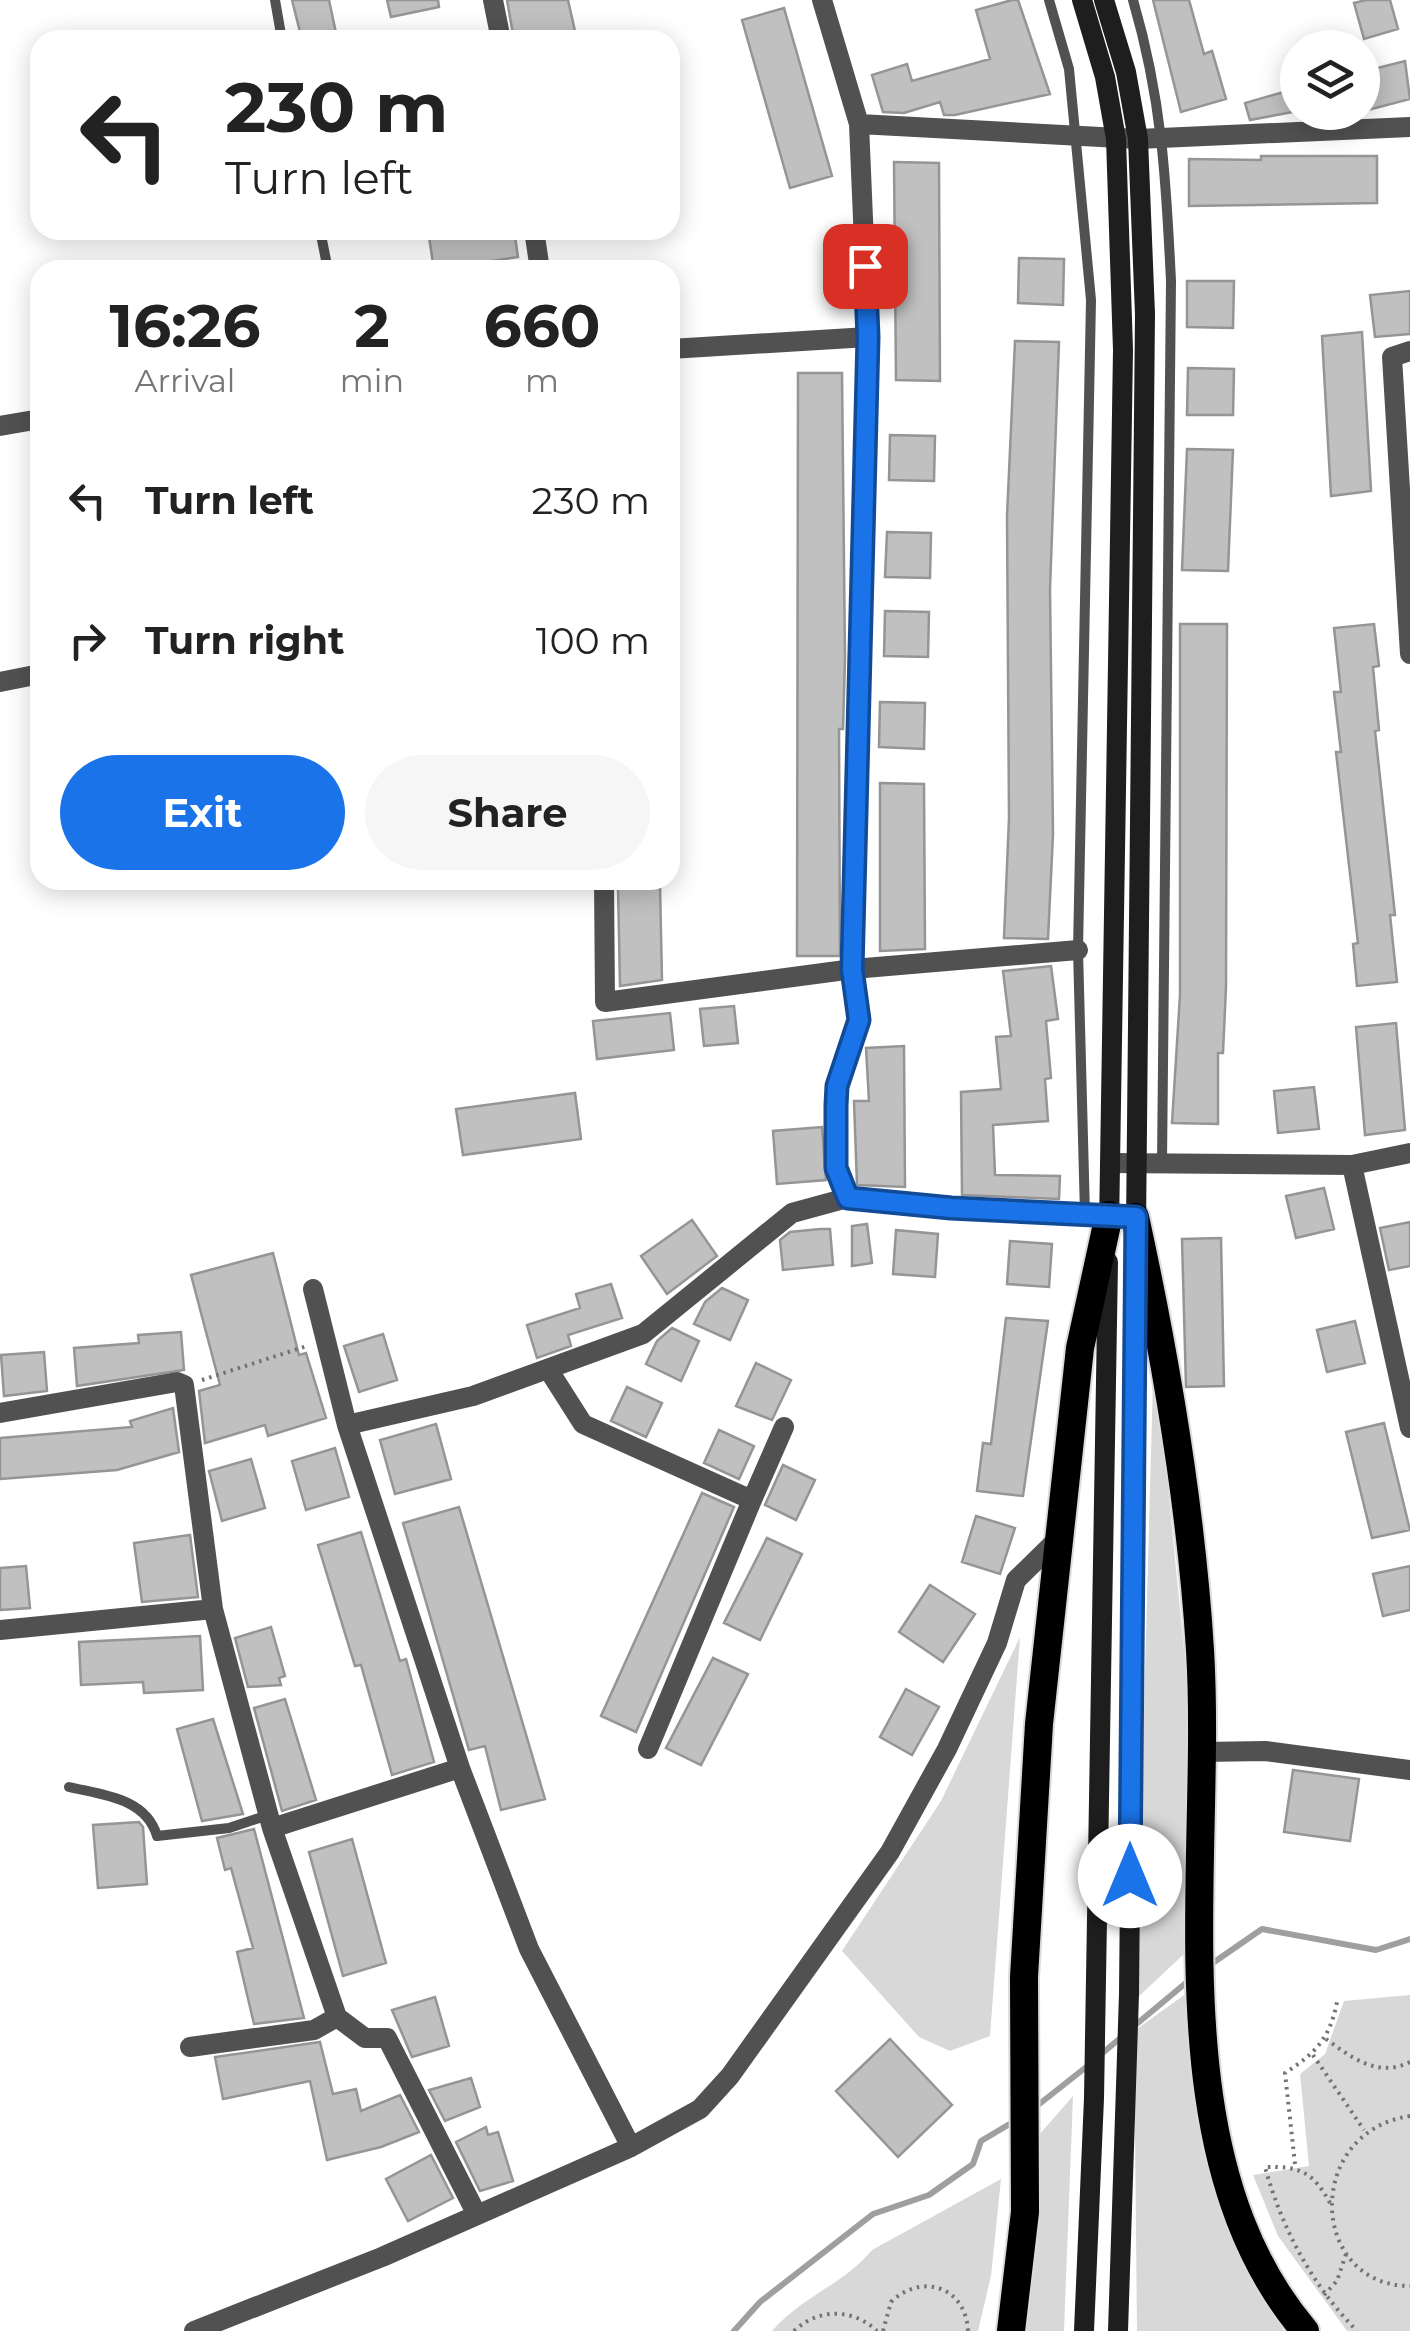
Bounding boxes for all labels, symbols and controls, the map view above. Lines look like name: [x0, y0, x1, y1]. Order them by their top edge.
map controls: [1280, 30, 1380, 130]
button: layers: [1280, 30, 1380, 130]
text: 230 m: [225, 64, 449, 150]
icon: left: [60, 70, 190, 200]
text: Turn left: [225, 150, 413, 205]
pin: [823, 224, 908, 309]
icon: arrive: [838, 239, 893, 294]
text: 16:26: [109, 289, 260, 362]
text: 2: [354, 289, 390, 362]
text: 660: [483, 289, 601, 362]
text: Arrival: [134, 361, 235, 400]
text: min: [340, 361, 404, 400]
text: m: [525, 361, 559, 400]
icon: left: [60, 473, 115, 528]
text: Turn left: [145, 477, 314, 524]
text: 230 m: [532, 477, 650, 524]
icon: right: [60, 613, 115, 668]
text: Turn right: [145, 617, 344, 664]
text: 100 m: [536, 617, 650, 664]
button: Exit: [60, 755, 345, 870]
button: Share: [365, 755, 650, 870]
position arrow: [1078, 1824, 1182, 1928]

